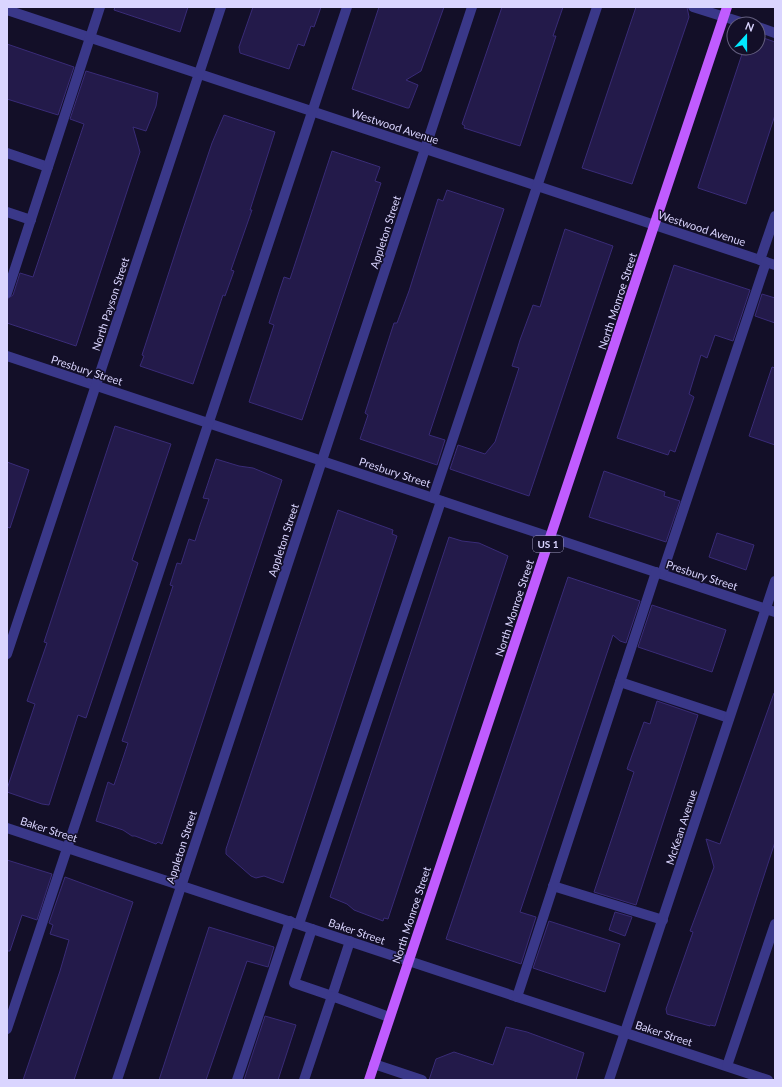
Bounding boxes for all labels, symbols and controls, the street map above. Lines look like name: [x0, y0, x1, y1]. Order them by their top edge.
north arrow: [726, 16, 766, 56]
text: N: [743, 19, 756, 34]
street label: Westwood Avenue: [350, 106, 441, 146]
street label: Appleton Street: [367, 194, 403, 270]
street label: Westwood Avenue: [657, 208, 748, 248]
street label: North Monroe Street: [595, 251, 639, 351]
street label: North Payson Street: [89, 256, 131, 352]
street label: Presbury Street: [50, 352, 124, 388]
street label: Presbury Street: [358, 454, 432, 490]
street label: Appleton Street: [265, 502, 301, 578]
road number: US 1: [533, 536, 563, 552]
street label: Presbury Street: [665, 557, 739, 593]
street label: North Monroe Street: [492, 558, 536, 658]
street label: McKean Avenue: [663, 788, 699, 866]
street label: Appleton Street: [163, 809, 199, 885]
street label: Baker Street: [19, 814, 79, 844]
street label: North Monroe Street: [389, 865, 433, 965]
street label: Baker Street: [327, 915, 387, 947]
street label: Baker Street: [634, 1018, 694, 1048]

